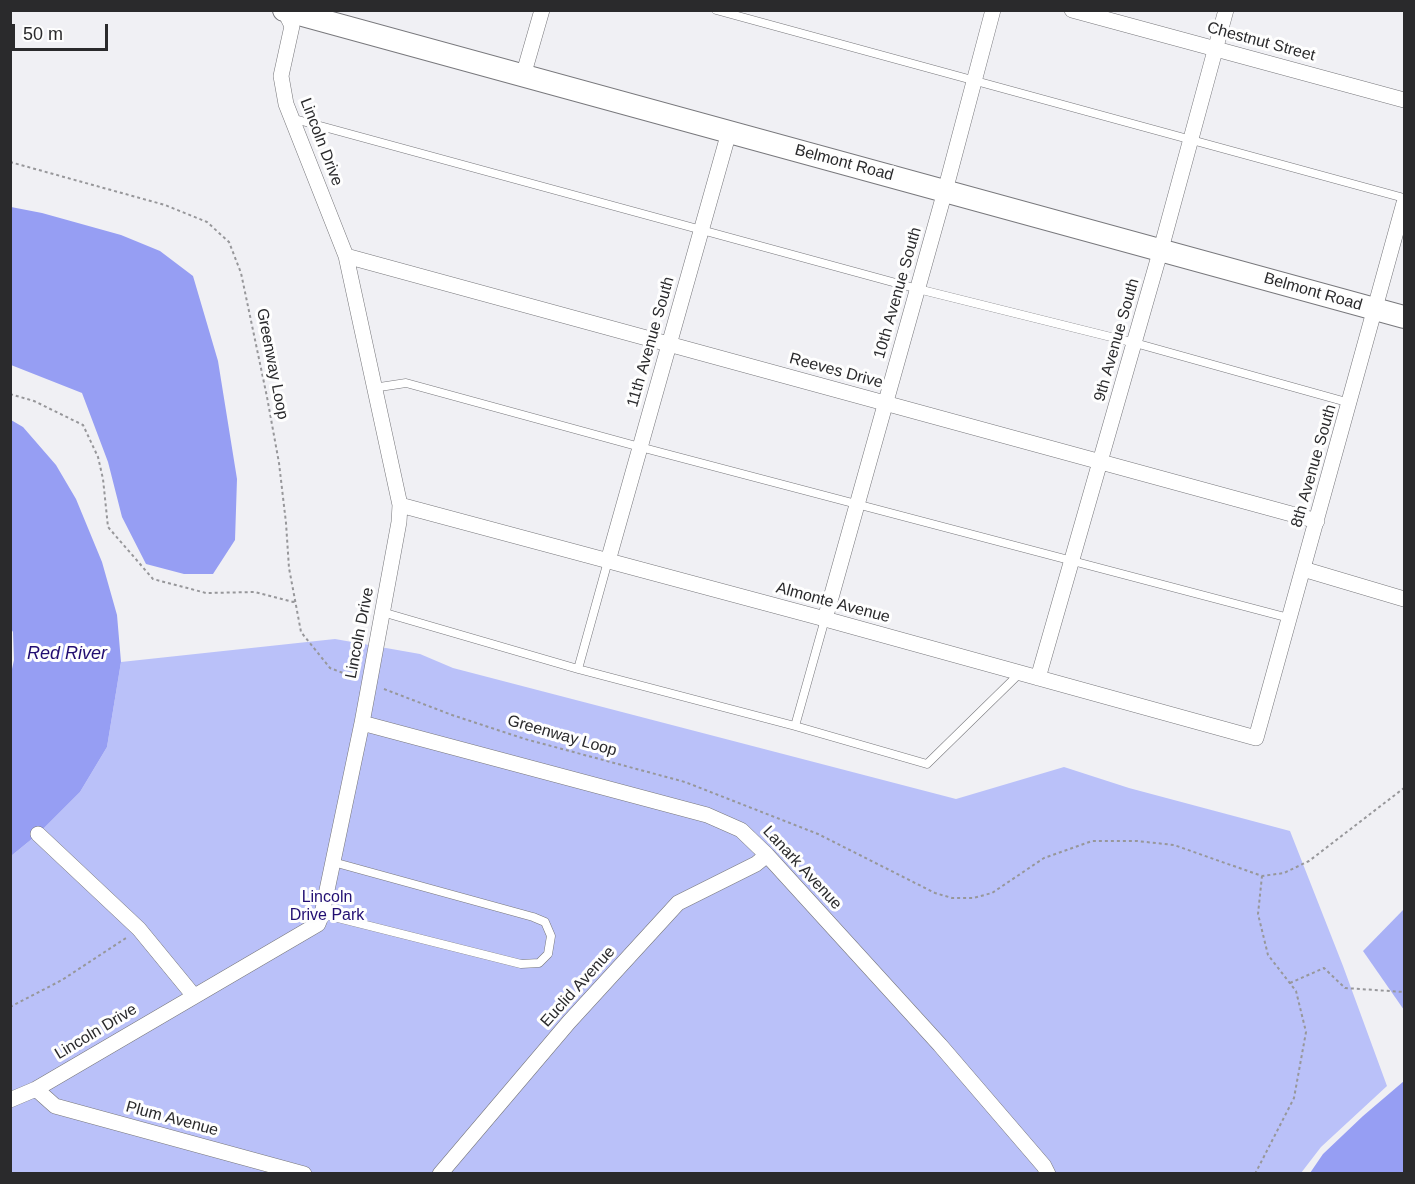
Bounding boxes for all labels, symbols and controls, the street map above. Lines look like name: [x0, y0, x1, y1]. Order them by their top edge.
scale bar: [15, 12, 111, 50]
street label: Chestnut Street: [1205, 18, 1317, 66]
text: 50 m: [23, 24, 63, 44]
street label: Lincoln Drive: [295, 95, 347, 189]
street label: Belmont Road: [793, 141, 895, 185]
street label: 10th Avenue South: [870, 225, 926, 361]
street label: Belmont Road: [1262, 269, 1364, 315]
street label: 11th Avenue South: [623, 275, 679, 409]
street label: 9th Avenue South: [1090, 276, 1144, 404]
street label: Greenway Loop: [252, 307, 292, 421]
street label: Reeves Drive: [787, 349, 885, 393]
street label: 8th Avenue South: [1287, 402, 1341, 530]
street label: Almonte Avenue: [774, 579, 892, 627]
street label: Lincoln Drive: [342, 586, 378, 680]
water label: Red River: [27, 643, 107, 665]
street label: Greenway Loop: [505, 711, 619, 761]
street label: Lanark Avenue: [758, 822, 846, 914]
park label: Lincoln Drive Park: [290, 888, 364, 926]
street label: Euclid Avenue: [537, 943, 619, 1031]
street label: Lincoln Drive: [51, 1000, 141, 1064]
street label: Plum Avenue: [124, 1097, 220, 1141]

